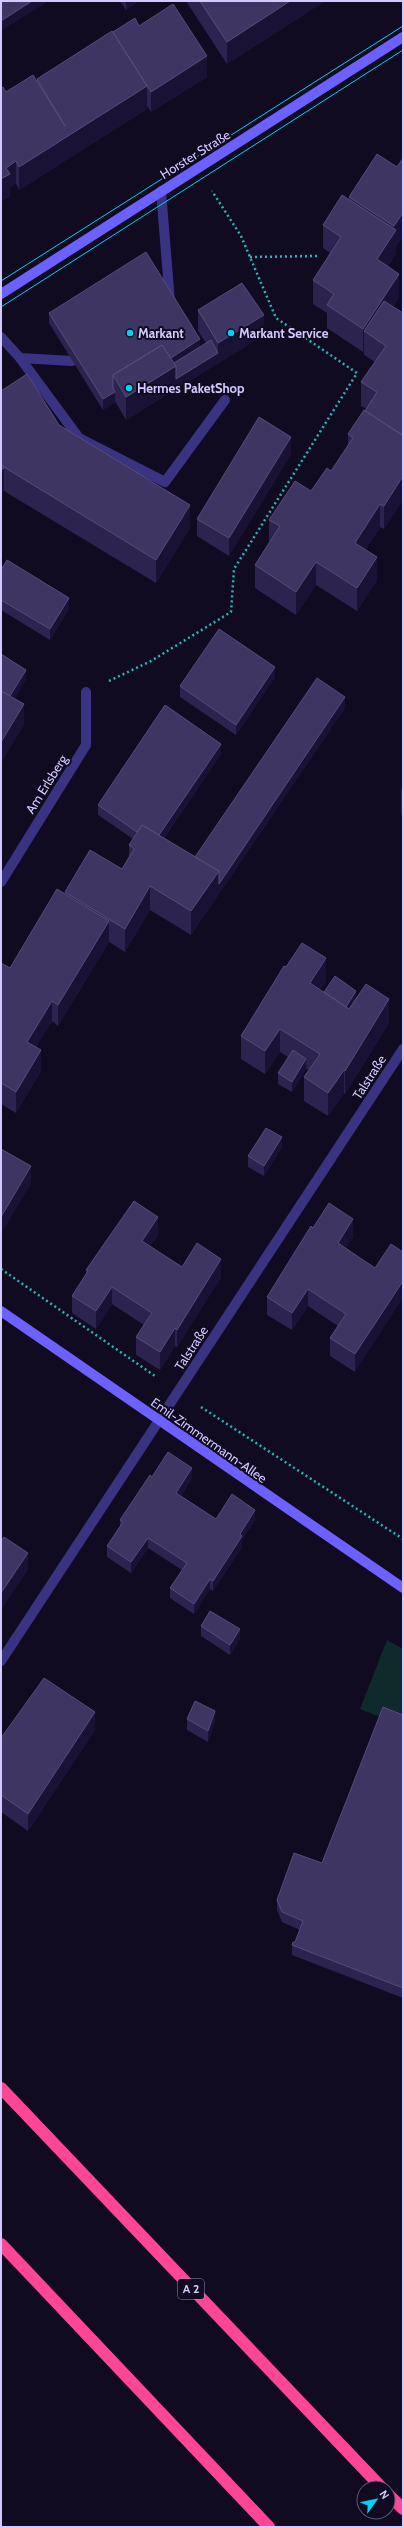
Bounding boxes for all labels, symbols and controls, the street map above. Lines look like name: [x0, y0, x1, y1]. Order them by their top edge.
street label: Horster Straße: [157, 126, 233, 182]
place label: Markant: [138, 325, 184, 341]
place label: Markant Service: [239, 325, 329, 341]
marker: Markant: [125, 328, 135, 338]
marker: Markant Service: [226, 328, 236, 338]
place label: Hermes PaketShop: [137, 380, 245, 396]
marker: Hermes PaketShop: [124, 383, 134, 393]
street label: Am Erlsberg: [22, 751, 71, 816]
street label: Talstraße: [349, 1052, 389, 1102]
street label: Talstraße: [171, 1323, 211, 1373]
street label: Emil-Zimmermann-Allee: [148, 1394, 270, 1486]
road number: A 2: [178, 2279, 204, 2299]
north arrow: [356, 2480, 396, 2520]
text: N: [376, 2487, 392, 2502]

